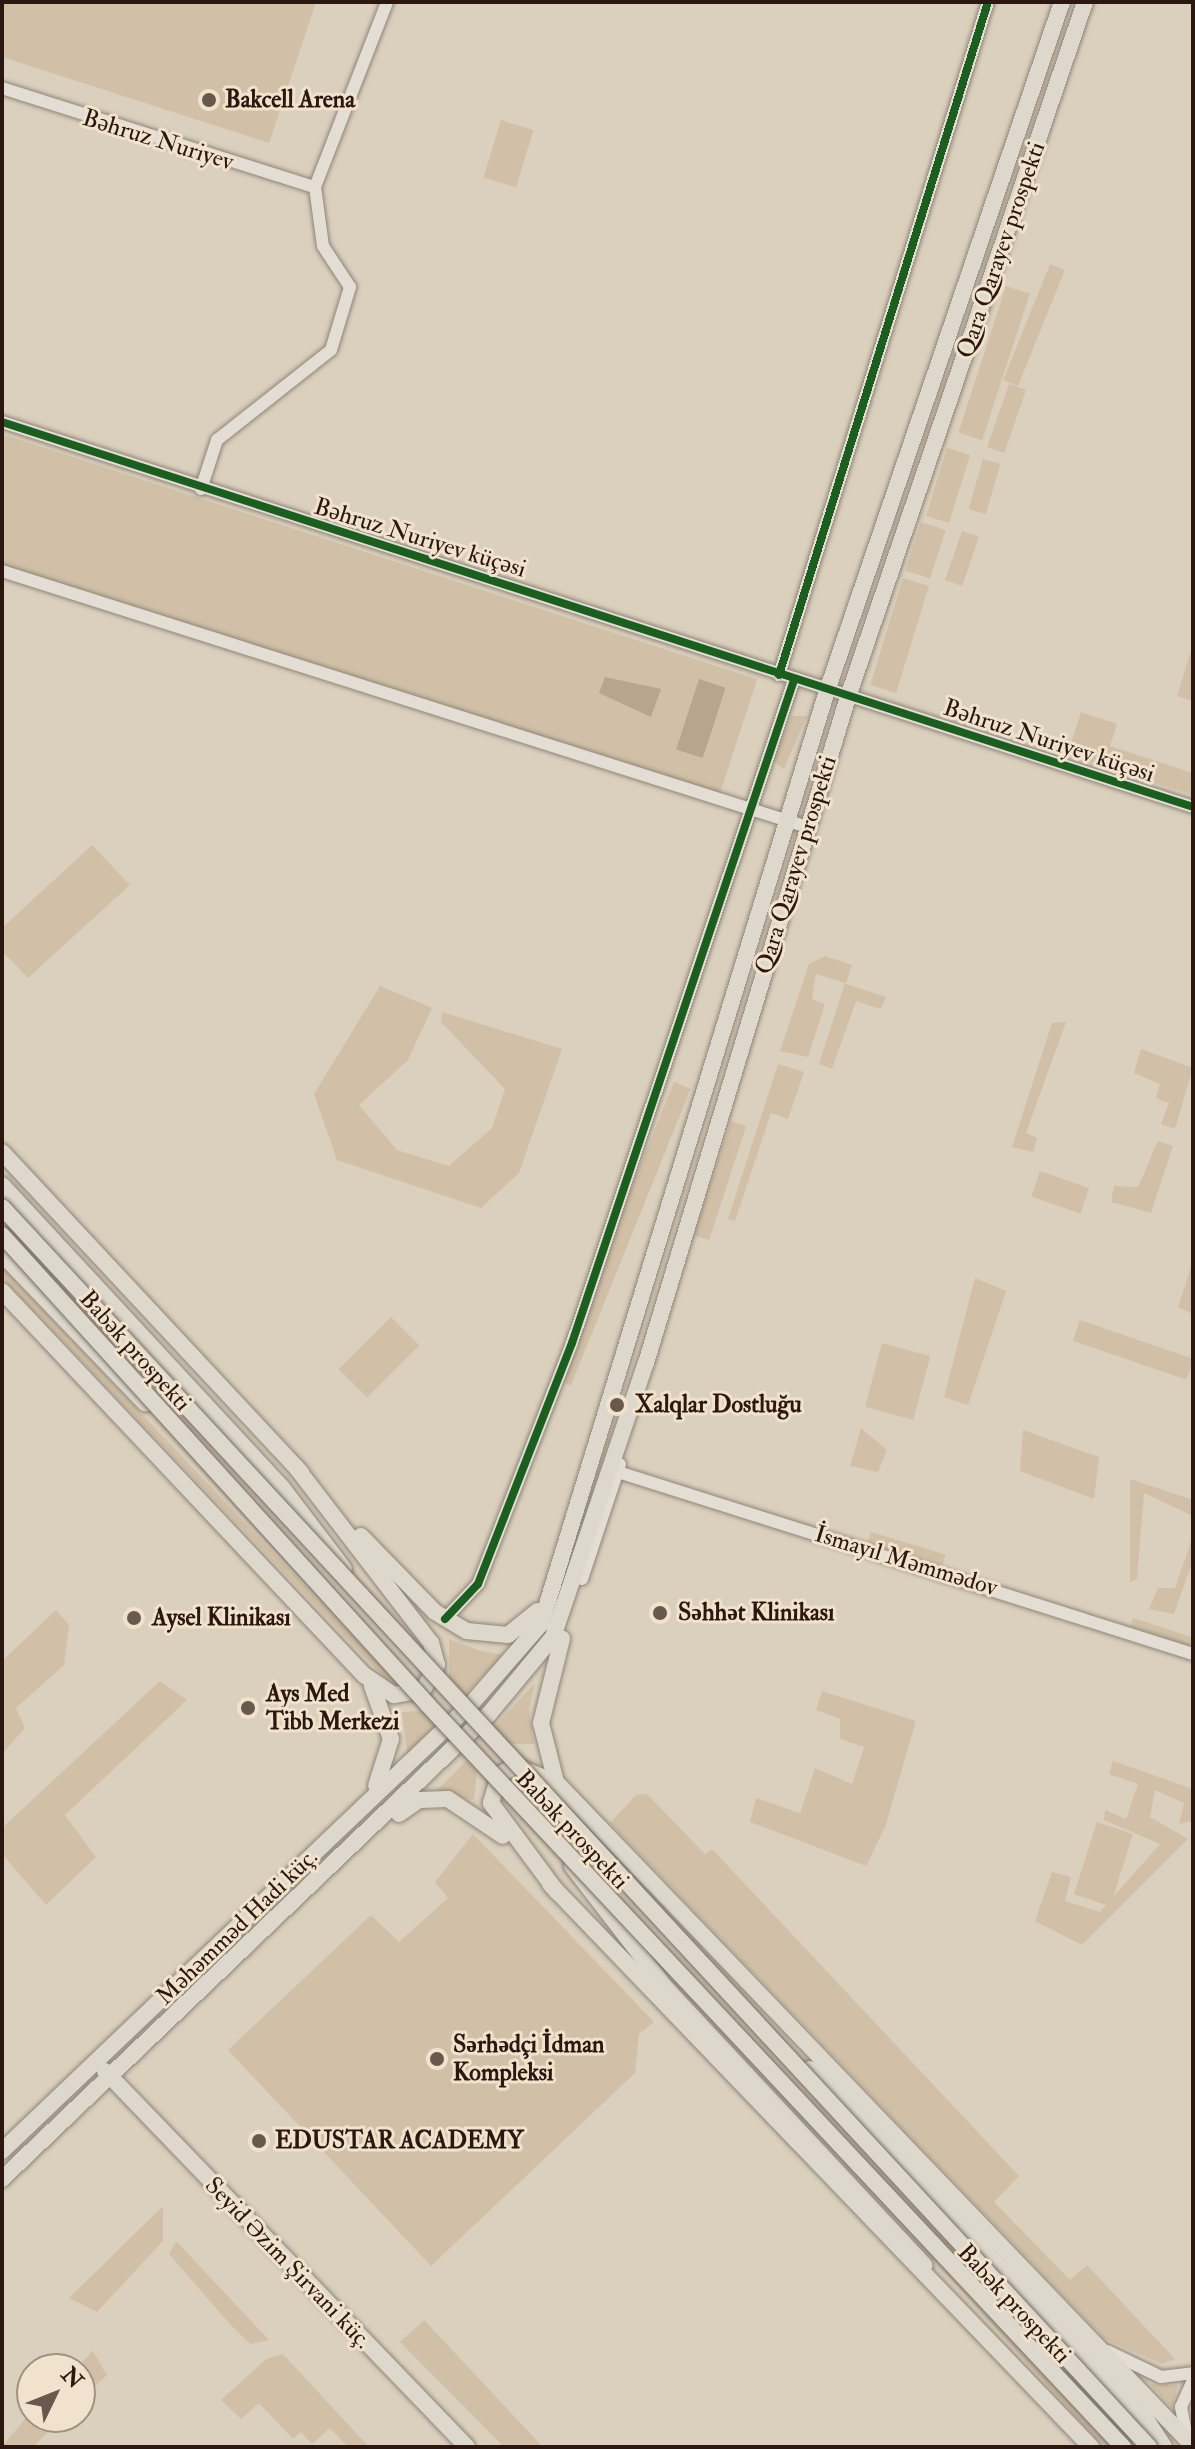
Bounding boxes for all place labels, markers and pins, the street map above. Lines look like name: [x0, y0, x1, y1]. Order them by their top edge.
place label: Bakcell Arena: [225, 86, 355, 114]
marker: Bakcell Arena: [200, 91, 218, 109]
place label: Xalqlar Dostluğu: [635, 1391, 802, 1419]
marker: Xalqlar Dostluğu: [606, 1394, 628, 1416]
place label: Səhhət Klinikası: [678, 1599, 834, 1627]
marker: Səhhət Klinikası: [649, 1602, 671, 1624]
place label: Aysel Klinikası: [152, 1604, 291, 1632]
marker: Aysel Klinikası: [123, 1607, 145, 1629]
place label: Ays Med Tibb Merkezi: [266, 1680, 399, 1736]
marker: Ays Med Tibb Merkezi: [237, 1697, 259, 1719]
place label: Sərhədçi İdman Kompleksi: [453, 2031, 604, 2087]
marker: Sərhədçi İdman Kompleksi: [428, 2050, 446, 2068]
place label: EDUSTAR ACADEMY: [275, 2127, 524, 2155]
marker: EDUSTAR ACADEMY: [250, 2132, 268, 2150]

